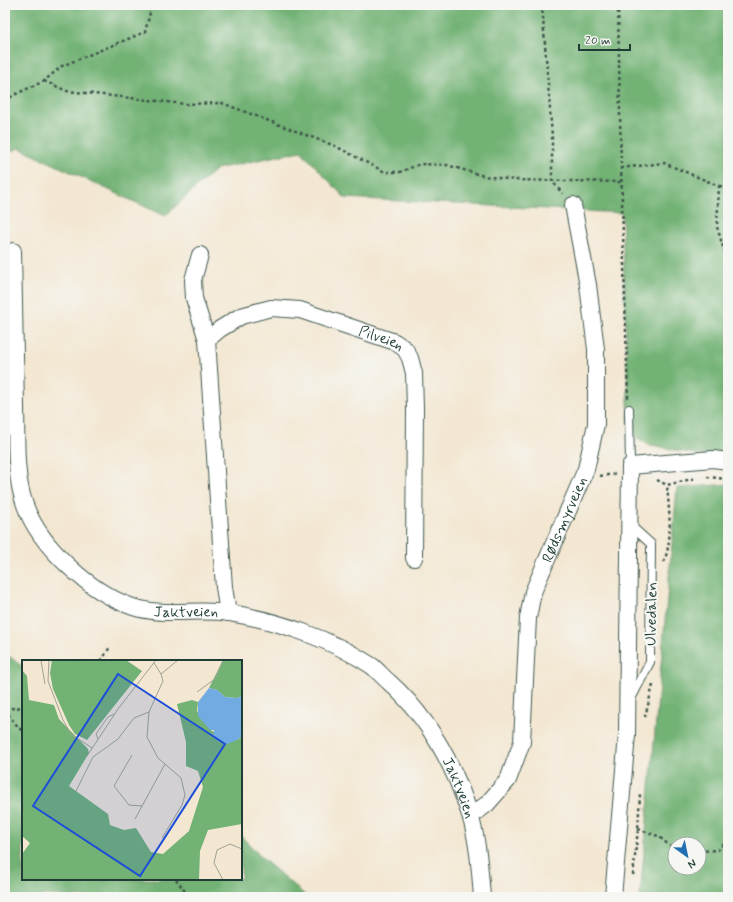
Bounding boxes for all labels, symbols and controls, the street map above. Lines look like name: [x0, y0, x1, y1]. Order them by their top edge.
scale bar: [579, 26, 630, 52]
text: 20 m: [585, 33, 611, 49]
street label: Pilveien: [356, 321, 408, 356]
street label: Rødsmyrveien: [538, 474, 592, 566]
street label: Ulvedalen: [641, 582, 663, 646]
street label: Jaktveien: [153, 602, 219, 623]
inset map: [22, 660, 242, 880]
street label: Jaktveien: [437, 754, 479, 821]
north arrow: [667, 836, 707, 876]
text: N: [685, 856, 699, 871]

